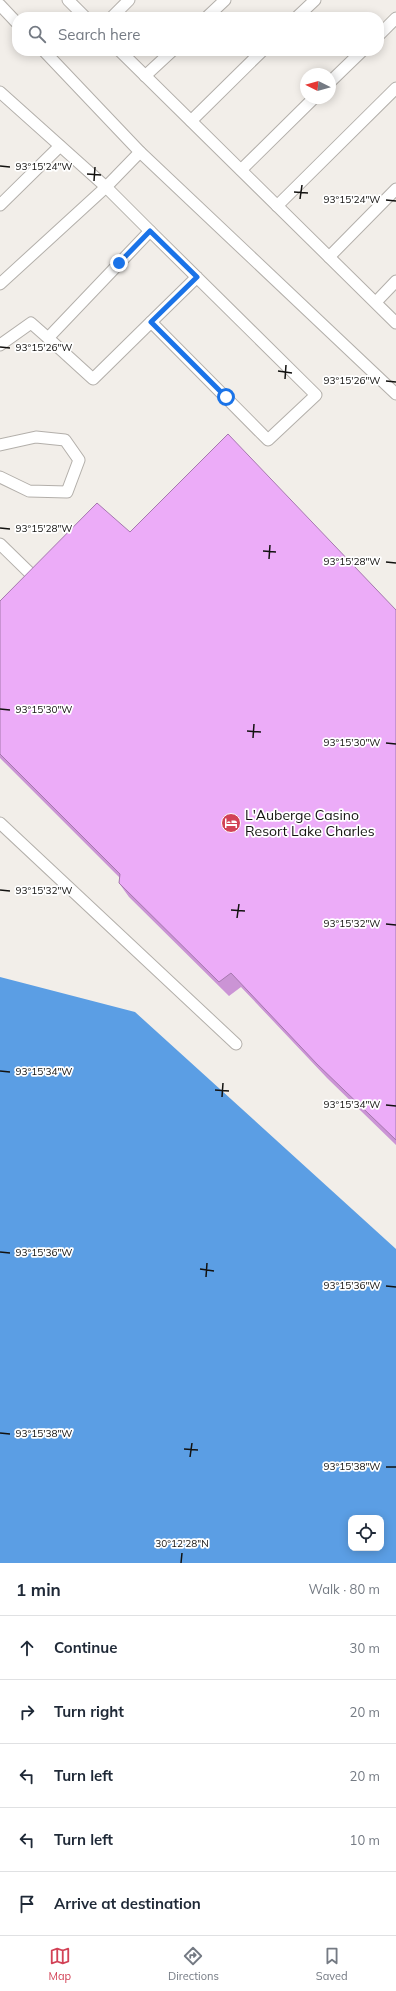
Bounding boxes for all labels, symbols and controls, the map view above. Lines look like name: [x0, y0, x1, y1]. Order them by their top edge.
search box: [12, 12, 384, 56]
icon: search: [26, 23, 48, 45]
text: Search here: [58, 25, 140, 44]
north arrow: [300, 68, 336, 104]
text: 93°15'24"W: [16, 160, 72, 173]
text: 93°15'24"W: [324, 193, 380, 206]
route end: [110, 254, 128, 272]
text: 93°15'26"W: [16, 341, 72, 354]
text: 93°15'26"W: [324, 374, 380, 387]
route start: [217, 388, 235, 406]
text: 93°15'28"W: [16, 522, 72, 535]
text: 93°15'28"W: [324, 555, 380, 568]
text: 93°15'30"W: [16, 703, 72, 716]
text: 93°15'30"W: [324, 736, 380, 749]
place label: L'Auberge Casino Resort Lake Charles: [245, 806, 375, 840]
hotel icon: L'Auberge Casino Resort Lake Charles: [220, 812, 242, 834]
text: 93°15'32"W: [16, 884, 72, 897]
text: 93°15'32"W: [324, 917, 380, 930]
text: 93°15'34"W: [16, 1065, 72, 1078]
text: 93°15'34"W: [324, 1098, 380, 1111]
text: 93°15'36"W: [16, 1246, 72, 1259]
text: 93°15'36"W: [324, 1279, 380, 1292]
text: 93°15'38"W: [16, 1427, 72, 1440]
text: 93°15'38"W: [324, 1460, 380, 1473]
map controls: [348, 1515, 384, 1551]
button: locate: [348, 1515, 384, 1551]
text: 30°12'28"N: [155, 1537, 209, 1550]
text: 1 min: [16, 1579, 61, 1600]
text: Walk · 80 m: [309, 1581, 380, 1597]
icon: ahead: [16, 1637, 38, 1659]
text: Continue: [54, 1638, 117, 1657]
text: 30 m: [350, 1640, 380, 1656]
icon: right: [16, 1701, 38, 1723]
text: Turn right: [54, 1702, 124, 1721]
text: 20 m: [350, 1704, 380, 1720]
icon: left: [16, 1765, 38, 1787]
text: Turn left: [54, 1766, 113, 1785]
text: 20 m: [350, 1768, 380, 1784]
icon: left: [16, 1829, 38, 1851]
text: Turn left: [54, 1830, 113, 1849]
text: 10 m: [350, 1832, 380, 1848]
icon: arrive: [16, 1893, 38, 1915]
text: Arrive at destination: [54, 1894, 201, 1913]
tab: Map: [48, 1945, 71, 1983]
tab: Directions: [168, 1945, 219, 1983]
tab: Saved: [316, 1945, 348, 1983]

